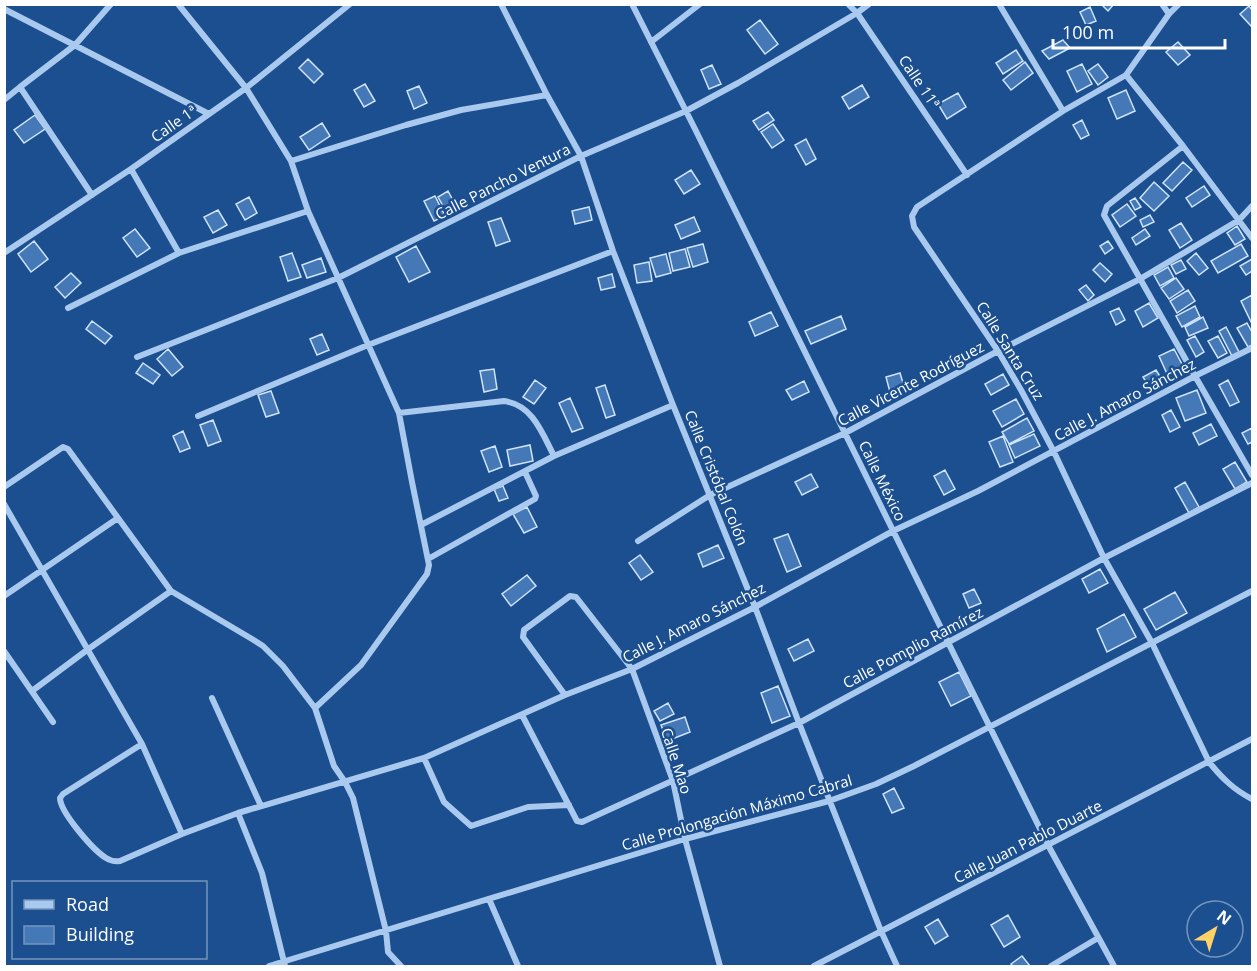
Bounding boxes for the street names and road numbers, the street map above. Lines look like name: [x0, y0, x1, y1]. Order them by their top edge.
street label: Calle 11ª: [895, 51, 945, 112]
street label: Calle 1ª: [147, 100, 200, 146]
street label: Calle Pancho Ventura: [432, 138, 574, 224]
street label: Calle Santa Cruz: [972, 297, 1049, 404]
street label: Calle Vicente Rodríguez: [834, 336, 987, 430]
street label: Calle J. Amaro Sánchez: [1050, 353, 1199, 445]
street label: Calle Cristóbal Colón: [681, 407, 753, 548]
street label: Calle México: [855, 437, 911, 524]
street label: Calle J. Amaro Sánchez: [619, 577, 768, 667]
street label: Calle Pomplio Ramírez: [839, 602, 986, 693]
street label: Calle Mao: [657, 725, 697, 796]
street label: Calle Prolongación Máximo Cabral: [619, 769, 854, 855]
street label: Calle Juan Pablo Duarte: [950, 795, 1105, 887]

